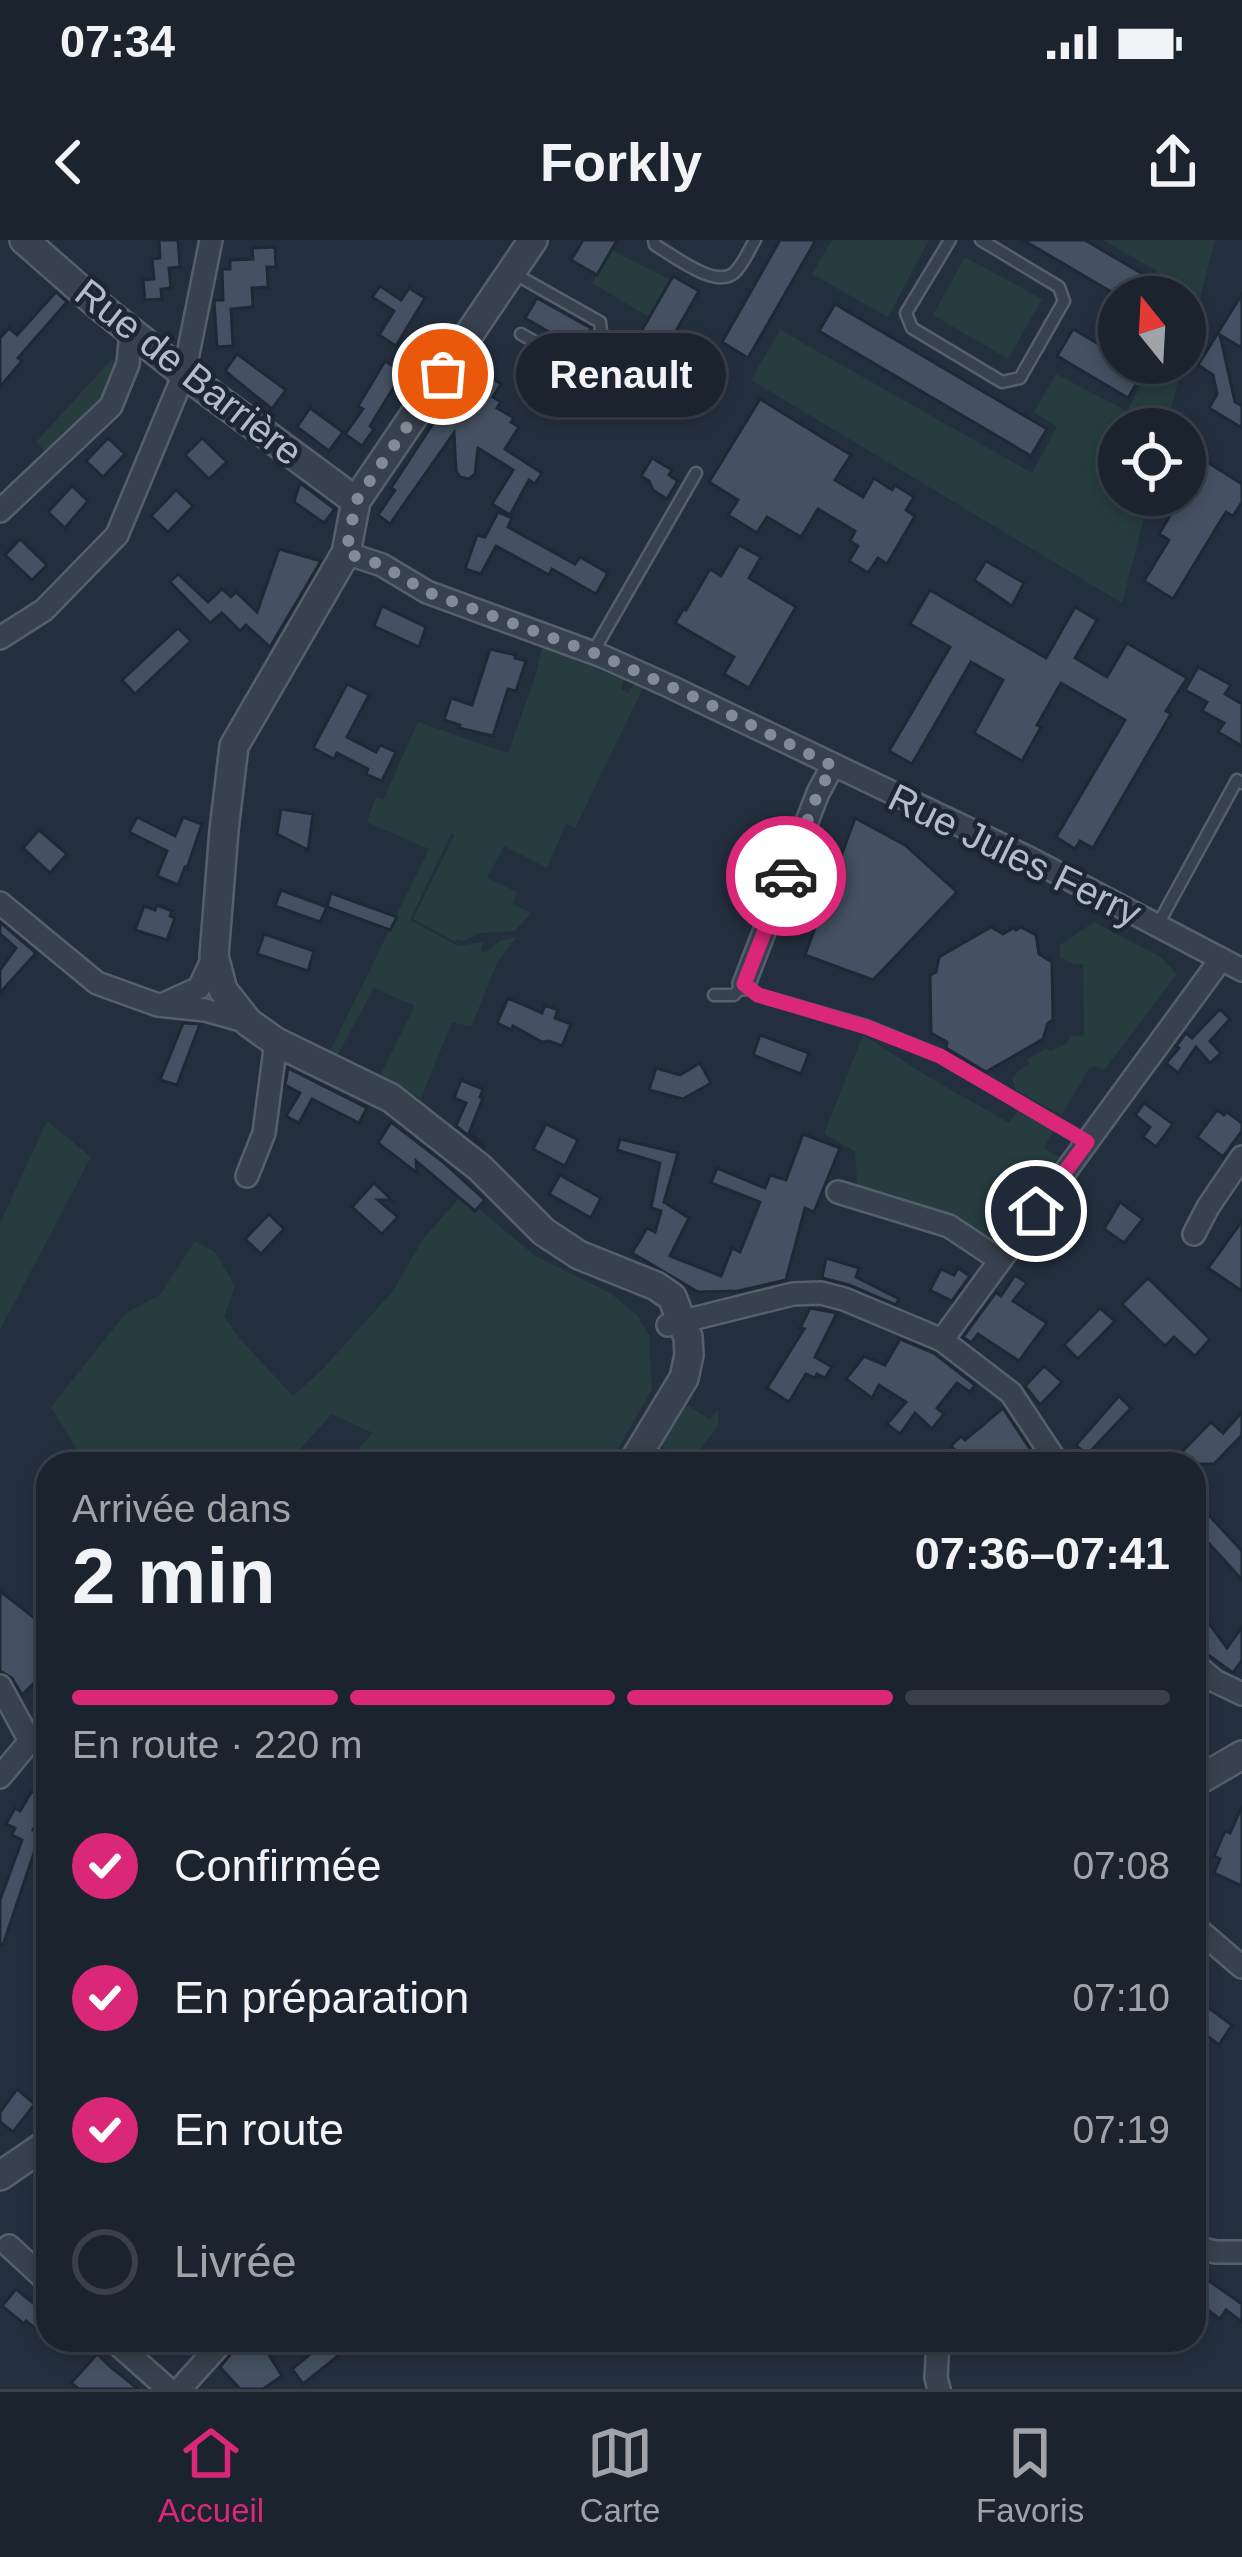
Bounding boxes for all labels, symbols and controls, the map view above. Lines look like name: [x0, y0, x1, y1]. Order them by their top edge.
text: 07:34: [60, 16, 175, 67]
icon: back: [36, 129, 102, 195]
icon: share: [1140, 129, 1206, 195]
text: Forkly: [540, 132, 702, 192]
street label: Rue de Barrière: [67, 270, 311, 474]
north arrow: [1098, 276, 1206, 384]
map controls: [1098, 276, 1206, 516]
pin: [392, 323, 494, 425]
callout: Renault: [515, 332, 725, 416]
icon: bag: [410, 341, 476, 407]
text: Renault: [549, 353, 693, 396]
button: locate: [1098, 408, 1206, 516]
street label: Rue Jules Ferry: [882, 775, 1149, 935]
courier: [726, 816, 846, 936]
icon: car: [753, 843, 819, 909]
pin: [985, 1160, 1087, 1262]
icon: home: [1003, 1178, 1069, 1244]
text: Arrivée dans: [72, 1487, 291, 1530]
text: 07:36–07:41: [915, 1528, 1170, 1579]
text: 2 min: [72, 1532, 276, 1620]
text: En route · 220 m: [72, 1723, 362, 1766]
icon: check: [72, 1833, 138, 1899]
text: Confirmée: [174, 1840, 382, 1891]
text: 07:08: [1072, 1844, 1170, 1887]
icon: check: [72, 1965, 138, 2031]
text: En préparation: [174, 1972, 469, 2023]
text: 07:10: [1072, 1976, 1170, 2019]
icon: check: [72, 2097, 138, 2163]
text: En route: [174, 2104, 344, 2155]
text: 07:19: [1072, 2108, 1170, 2151]
text: Livrée: [174, 2236, 297, 2287]
tab: Accueil: [158, 2420, 264, 2530]
tab: Carte: [580, 2420, 660, 2530]
tab: Favoris: [976, 2420, 1084, 2530]

